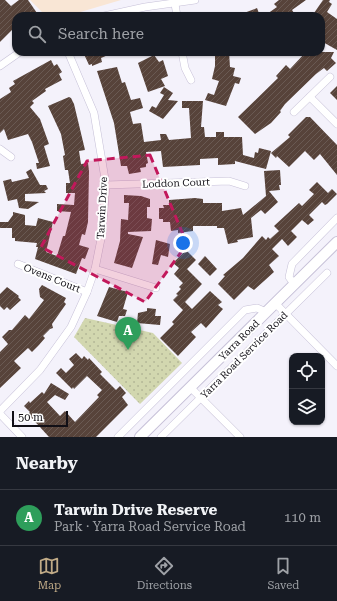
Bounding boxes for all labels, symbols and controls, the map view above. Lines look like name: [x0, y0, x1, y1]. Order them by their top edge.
search box: [12, 12, 325, 56]
icon: search: [26, 23, 48, 45]
text: Search here: [58, 25, 144, 43]
street label: Tarwin Drive: [95, 176, 109, 239]
street label: Loddon Court: [142, 176, 210, 190]
your location: [173, 233, 193, 253]
street label: Ovens Court: [22, 262, 82, 295]
street label: Yarra Road Service Road: [198, 309, 290, 401]
pin: A: [115, 317, 141, 350]
street label: Yarra Road: [217, 317, 262, 362]
map controls: [289, 353, 325, 425]
button: locate: [289, 353, 325, 389]
button: layers: [289, 389, 325, 425]
scale bar: [12, 409, 68, 428]
text: 50 m: [18, 411, 43, 424]
text: Nearby: [16, 453, 78, 473]
text: Tarwin Drive Reserve: [54, 501, 217, 519]
text: A: [24, 510, 34, 525]
text: 110 m: [284, 510, 321, 525]
text: Park · Yarra Road Service Road: [54, 519, 246, 534]
tab: Map: [38, 555, 61, 592]
tab: Directions: [137, 555, 192, 592]
tab: Saved: [267, 555, 299, 592]

